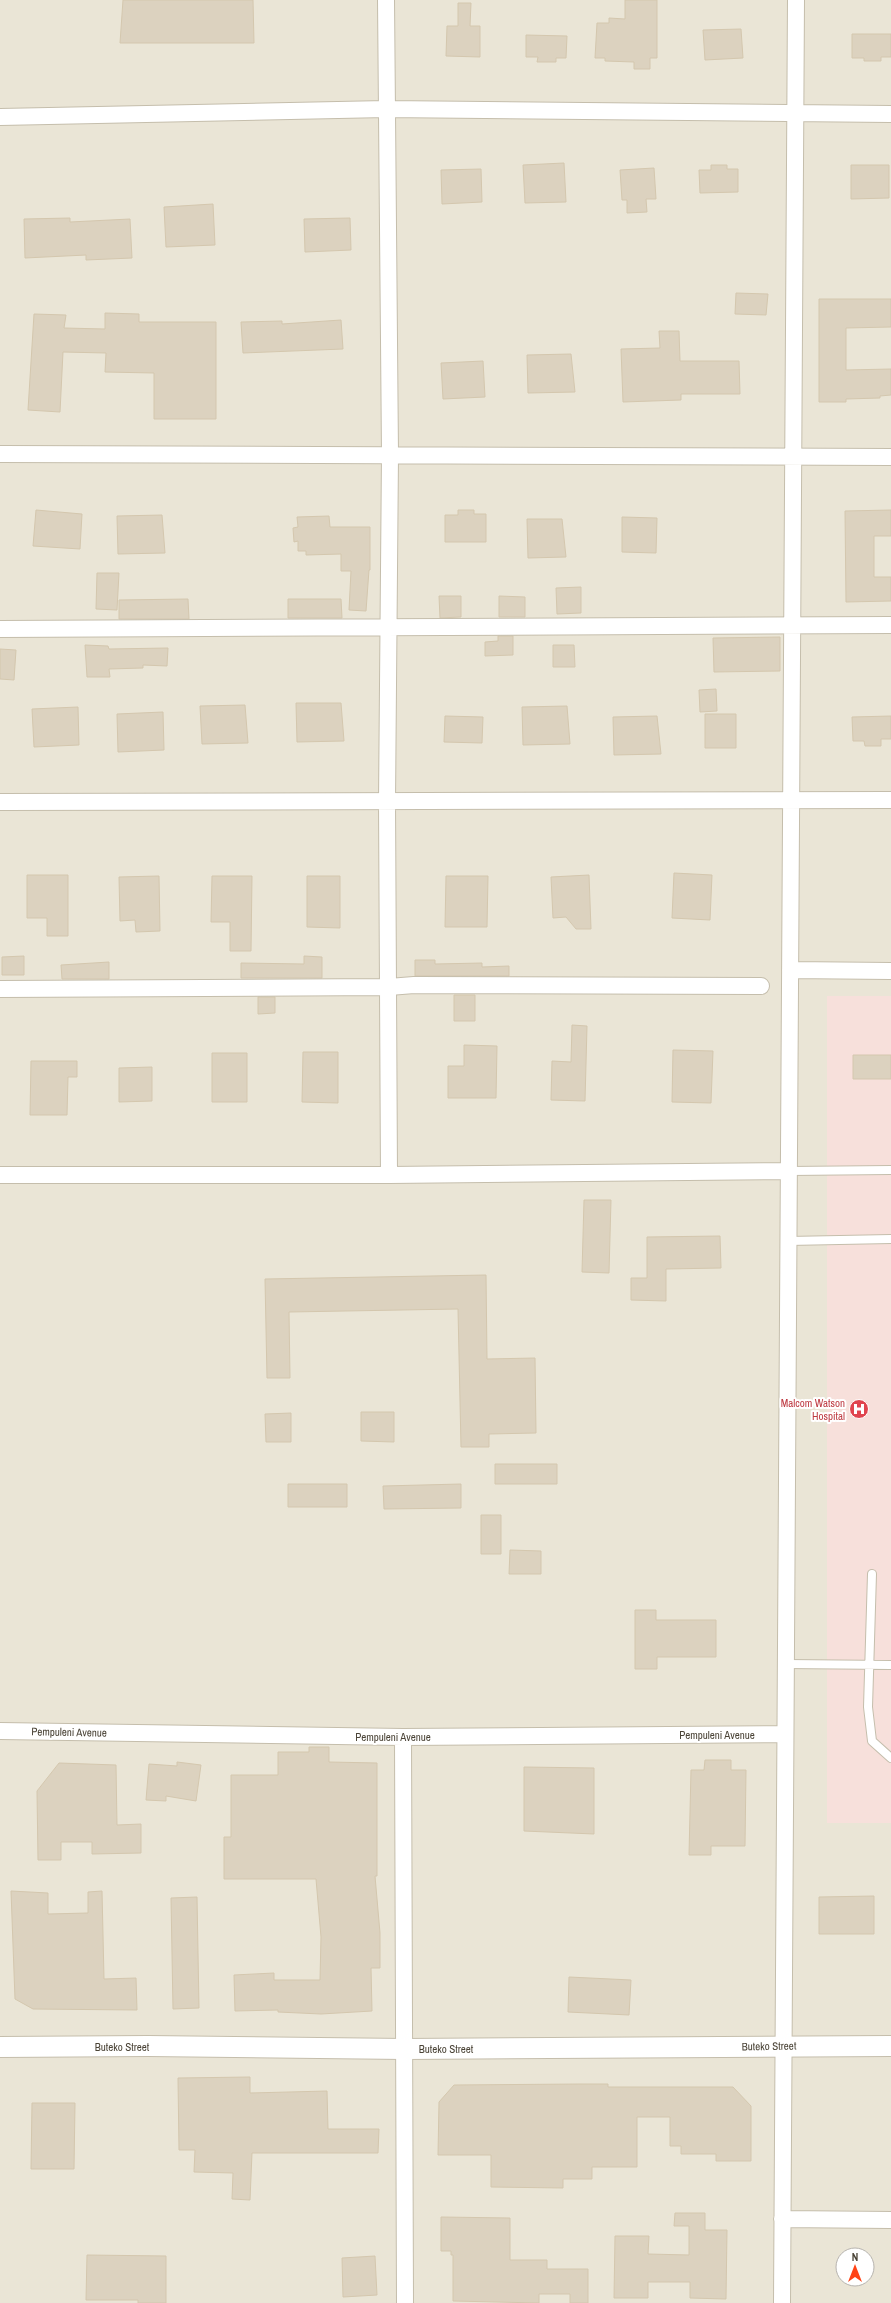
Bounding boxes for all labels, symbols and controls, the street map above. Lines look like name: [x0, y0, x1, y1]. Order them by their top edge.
place label: Malcom Watson Hospital: [781, 1396, 845, 1423]
hospital icon: Malcom Watson Hospital: [848, 1398, 870, 1420]
street label: Pempuleni Avenue: [31, 1724, 107, 1740]
street label: Pempuleni Avenue: [679, 1728, 755, 1742]
street label: Pempuleni Avenue: [355, 1730, 431, 1744]
street label: Buteko Street: [742, 2039, 797, 2053]
street label: Buteko Street: [95, 2040, 150, 2054]
street label: Buteko Street: [419, 2042, 474, 2056]
north arrow: [835, 2247, 875, 2287]
text: N: [852, 2250, 858, 2264]

